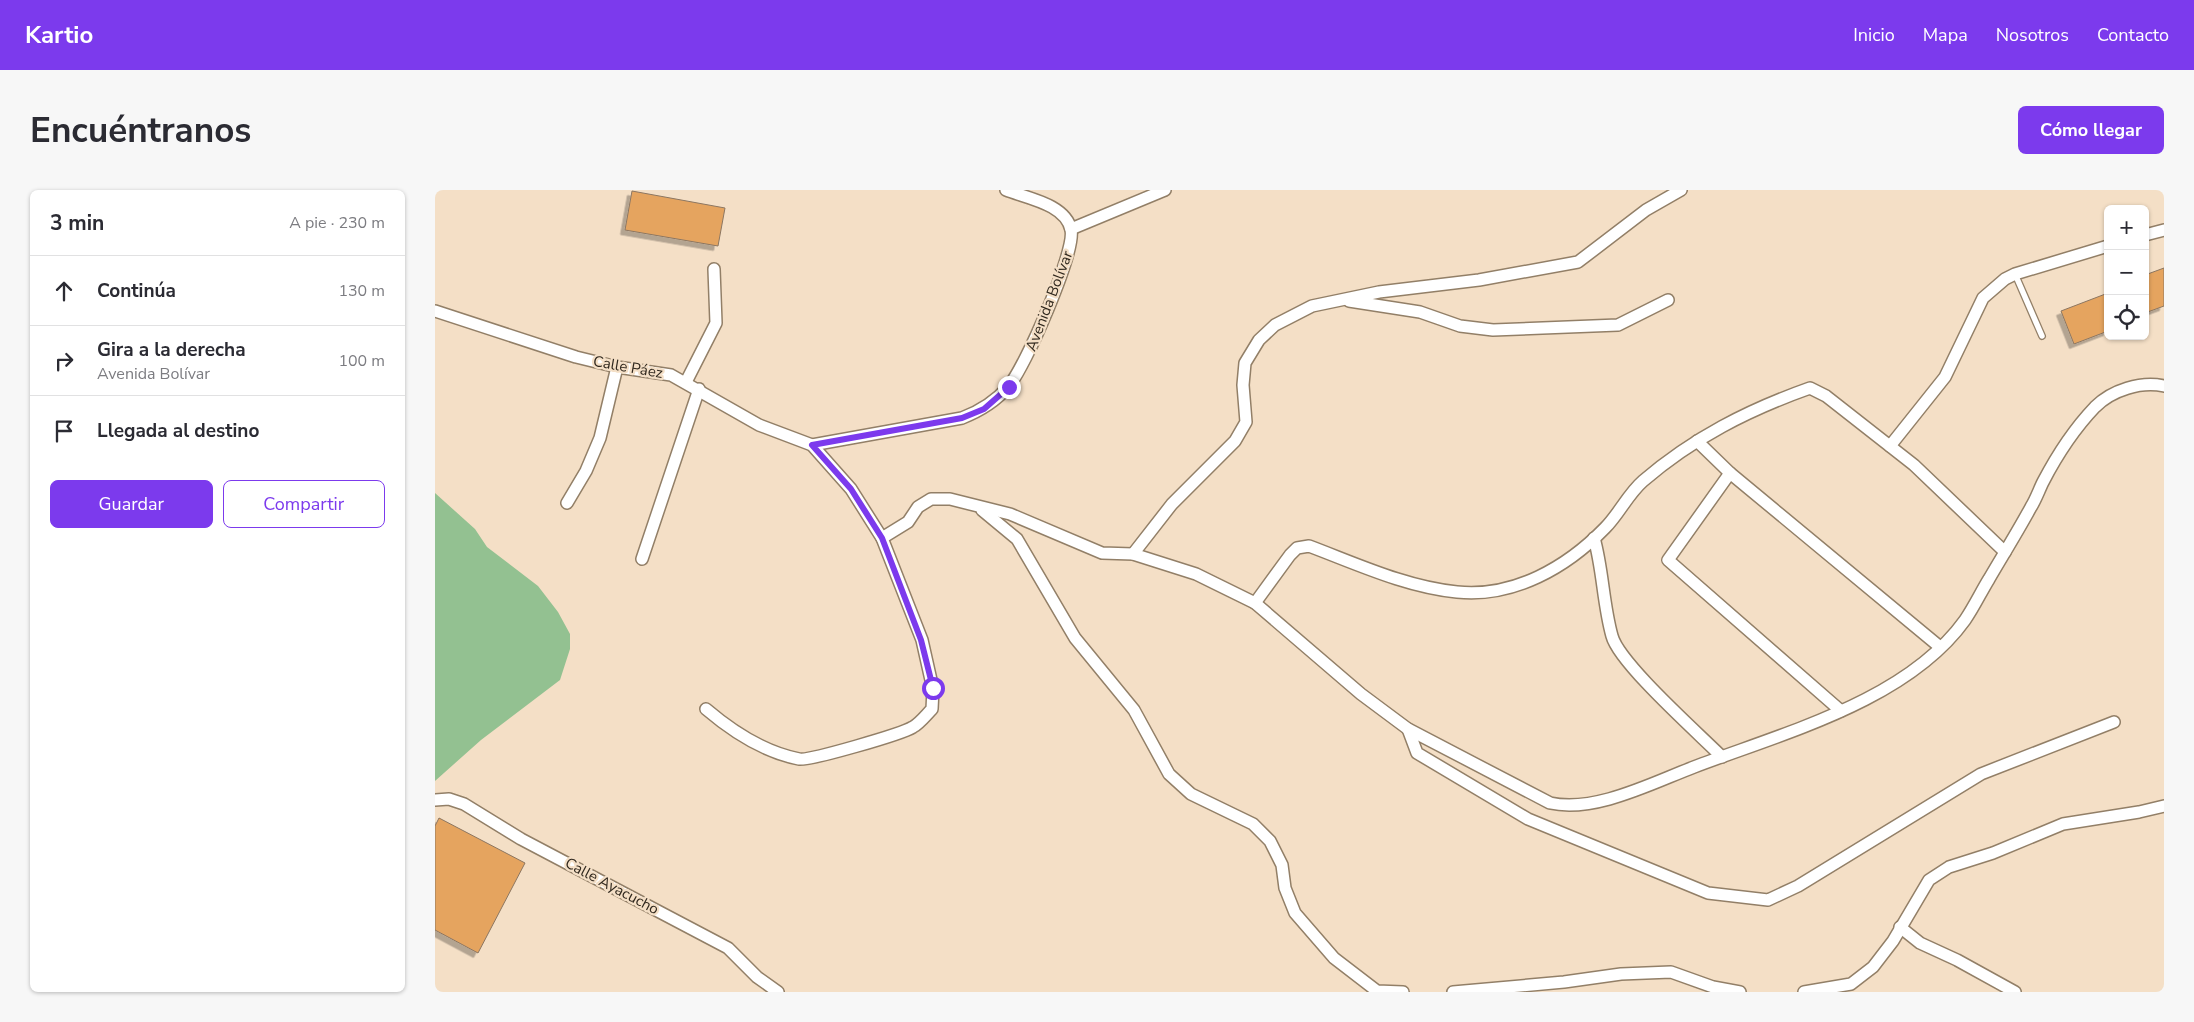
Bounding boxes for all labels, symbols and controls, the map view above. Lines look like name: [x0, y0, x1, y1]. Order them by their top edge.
text: Kartio: [25, 19, 93, 51]
text: Inicio: [1853, 23, 1895, 47]
text: Mapa: [1923, 23, 1968, 47]
text: Nosotros: [1996, 23, 2069, 47]
text: Contacto: [2097, 23, 2169, 47]
button: Cómo llegar: [2018, 106, 2164, 154]
text: Encuéntranos: [30, 107, 251, 154]
map controls: [2104, 205, 2149, 340]
button: +: [2104, 205, 2149, 250]
text: 3 min: [50, 209, 104, 237]
text: A pie · 230 m: [289, 212, 385, 234]
street label: Avenida Bolívar: [1021, 247, 1078, 354]
button: −: [2104, 250, 2149, 295]
icon: ahead: [50, 277, 78, 305]
text: Continúa: [97, 278, 176, 304]
text: 130 m: [338, 280, 385, 302]
button: locate: [2104, 295, 2149, 340]
text: Gira a la derecha: [97, 337, 246, 363]
icon: right: [50, 347, 78, 375]
text: 100 m: [338, 350, 385, 372]
street label: Calle Páez: [592, 351, 664, 383]
text: Avenida Bolívar: [97, 363, 210, 385]
route end: [998, 376, 1021, 399]
icon: arrive: [50, 417, 78, 445]
text: Llegada al destino: [97, 418, 259, 444]
button: Guardar: [50, 480, 213, 528]
button: Compartir: [223, 480, 385, 528]
route start: [922, 677, 945, 700]
street label: Calle Ayacucho: [562, 853, 662, 919]

